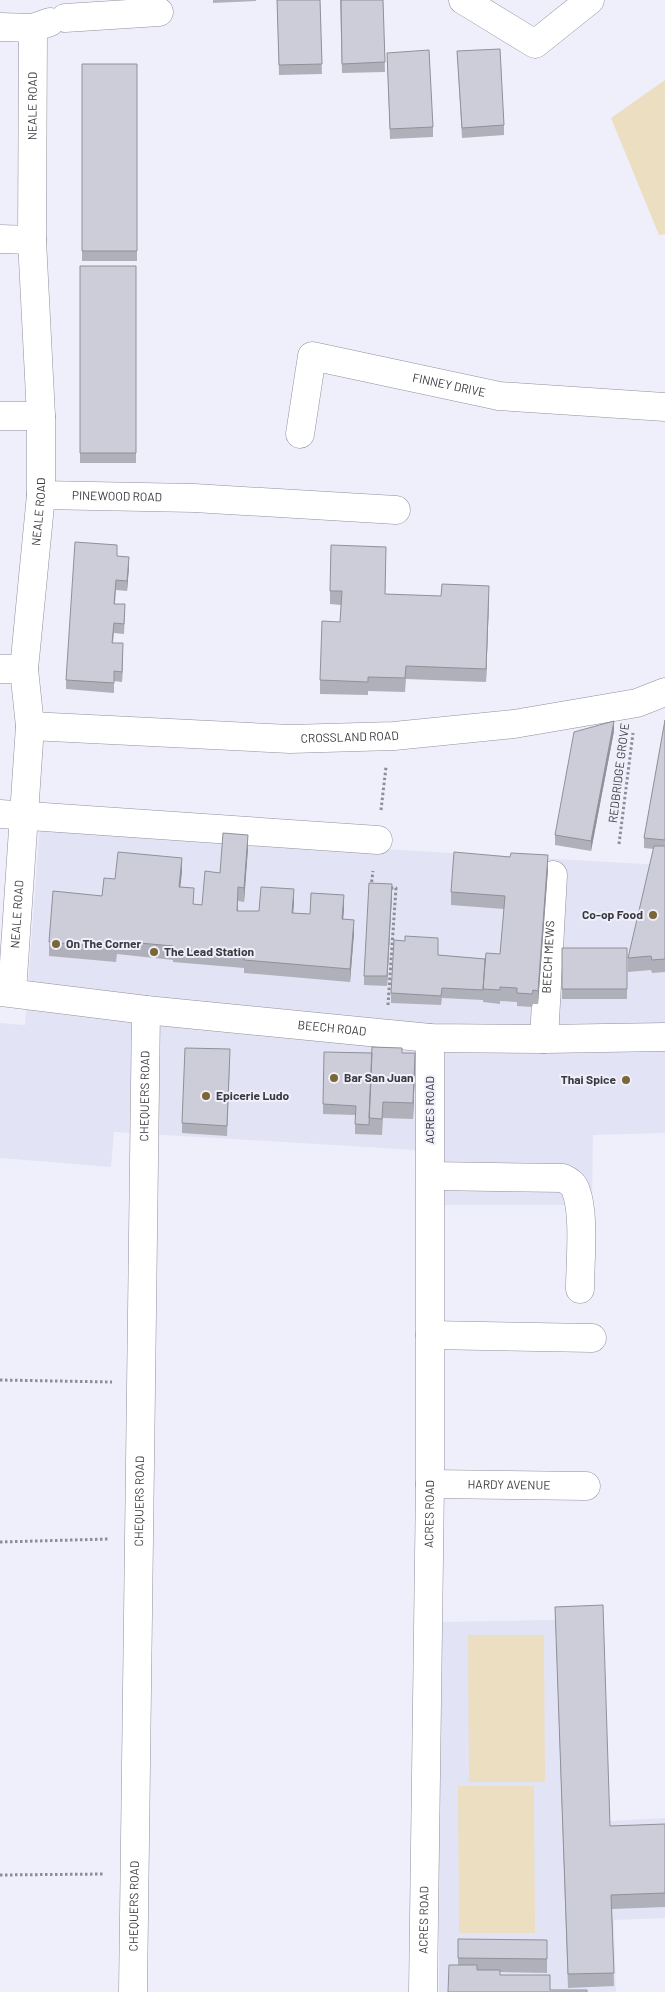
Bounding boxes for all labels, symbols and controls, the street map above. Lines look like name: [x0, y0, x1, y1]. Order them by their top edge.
street label: NEALE ROAD: [24, 72, 39, 140]
street label: FINNEY DRIVE: [411, 370, 487, 399]
street label: NEALE ROAD: [28, 477, 47, 546]
street label: PINEWOOD ROAD: [72, 488, 162, 503]
street label: REDBRIDGE GROVE: [605, 722, 631, 824]
street label: CROSSLAND ROAD: [300, 728, 399, 745]
street label: NEALE ROAD: [7, 879, 26, 949]
place label: Co-op Food: [582, 907, 643, 921]
marker: Co-op Food: [647, 909, 659, 921]
street label: BEECH MEWS: [539, 920, 556, 994]
place label: On The Corner: [66, 936, 142, 950]
marker: On The Corner: [50, 938, 62, 950]
place label: The Lead Station: [164, 944, 254, 958]
marker: The Lead Station: [148, 946, 160, 958]
street label: BEECH ROAD: [297, 1017, 367, 1038]
street label: CHEQUERS ROAD: [136, 1051, 151, 1142]
place label: Bar San Juan: [344, 1070, 414, 1084]
marker: Bar San Juan: [328, 1072, 340, 1084]
place label: Thai Spice: [561, 1072, 616, 1086]
marker: Thai Spice: [620, 1074, 632, 1086]
street label: ACRES ROAD: [422, 1076, 436, 1144]
place label: Epicerie Ludo: [216, 1088, 290, 1102]
marker: Epicerie Ludo: [200, 1090, 212, 1102]
street label: CHEQUERS ROAD: [131, 1456, 146, 1546]
street label: HARDY AVENUE: [467, 1476, 551, 1492]
street label: ACRES ROAD: [421, 1480, 436, 1548]
street label: CHEQUERS ROAD: [126, 1861, 141, 1951]
street label: ACRES ROAD: [416, 1886, 430, 1954]

